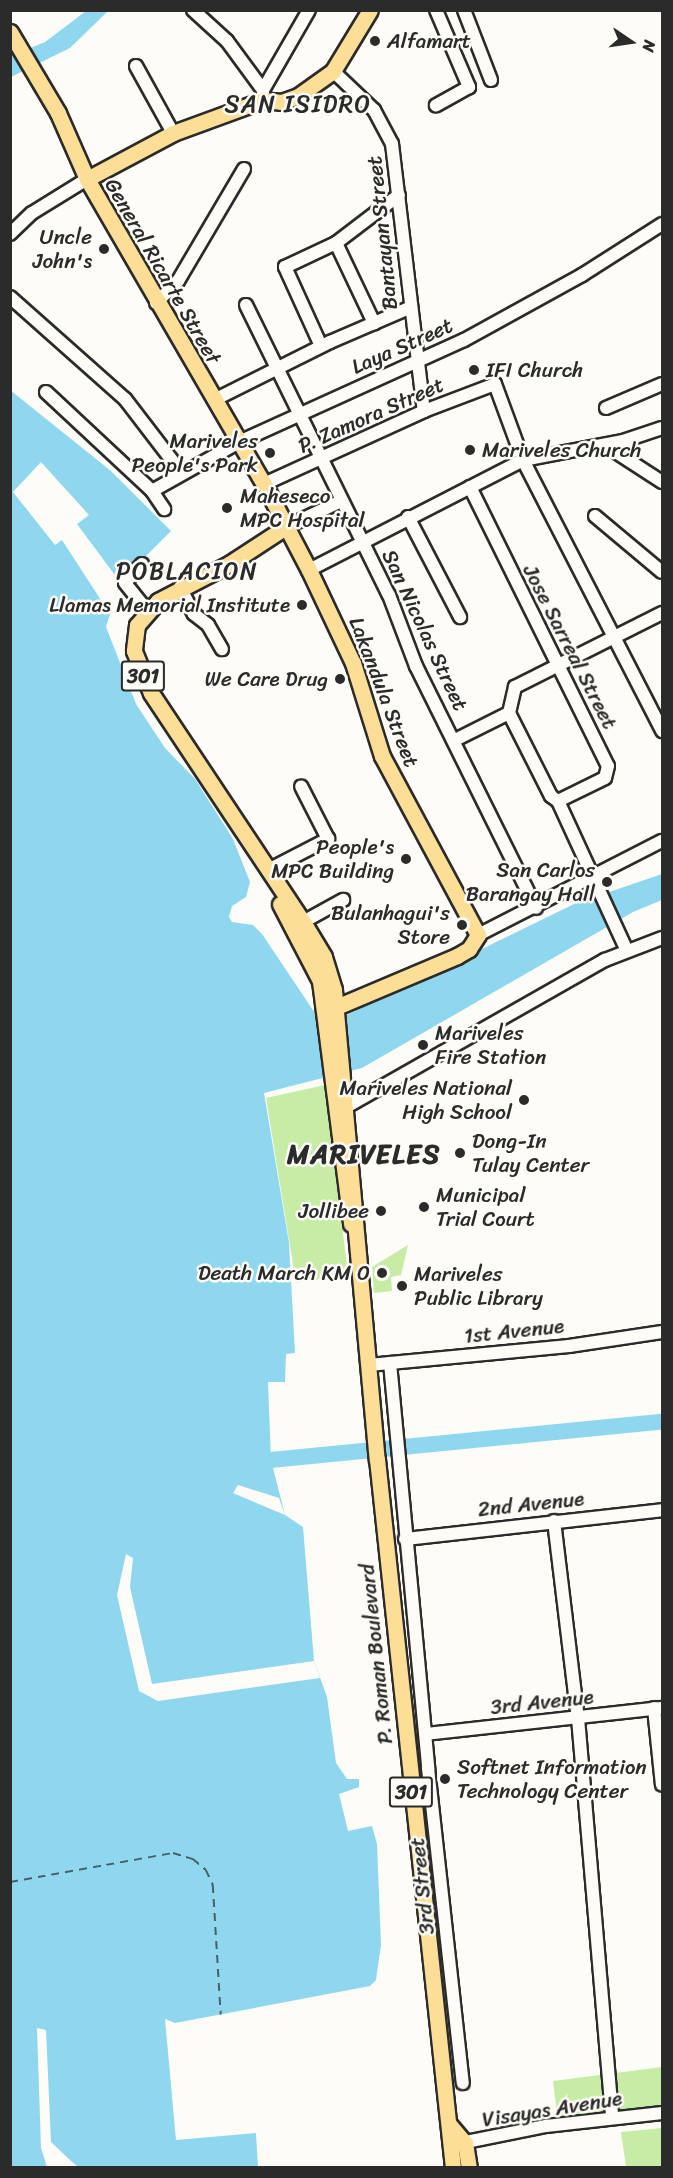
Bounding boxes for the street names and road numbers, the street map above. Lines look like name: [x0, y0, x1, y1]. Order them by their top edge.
street label: Bantayan Street: [361, 155, 403, 311]
street label: General Ricarte Street: [100, 174, 226, 368]
street label: Laya Street: [347, 312, 457, 380]
street label: P. Zamora Street: [294, 372, 448, 458]
street label: San Nicolas Street: [377, 546, 473, 714]
street label: Jose Sarreal Street: [518, 561, 622, 733]
street label: Lakandula Street: [344, 613, 424, 771]
road number: 301: [120, 659, 166, 693]
street label: 1st Avenue: [463, 1313, 565, 1349]
street label: 2nd Avenue: [476, 1486, 586, 1522]
street label: P. Roman Boulevard: [354, 1563, 398, 1745]
street label: 3rd Avenue: [489, 1684, 595, 1720]
road number: 301: [388, 1775, 434, 1809]
street label: 3rd Street: [404, 1836, 440, 1936]
street label: Visayas Avenue: [480, 2086, 624, 2132]

